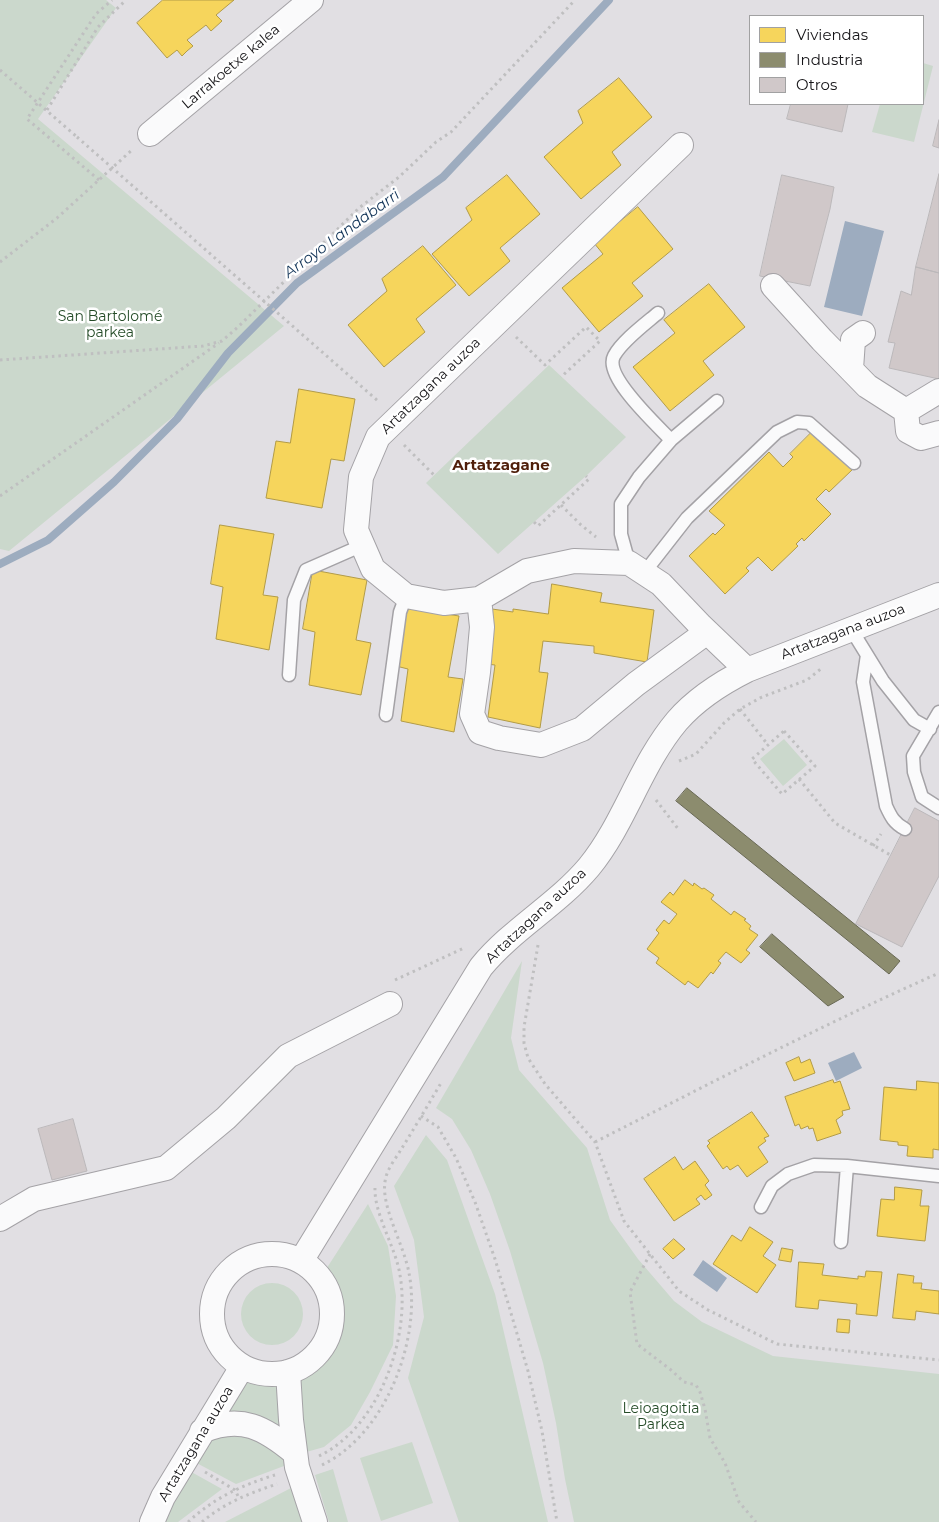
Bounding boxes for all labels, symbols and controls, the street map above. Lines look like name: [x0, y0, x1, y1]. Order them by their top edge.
legend: [749, 15, 924, 105]
street label: Larrakoetxe kalea: [179, 21, 283, 113]
text: Viviendas: [796, 25, 868, 44]
text: Industria: [796, 50, 863, 69]
text: Otros: [796, 75, 837, 94]
water label: Arroyo Landabarri: [281, 186, 403, 282]
park label: San Bartolomé parkea: [58, 309, 162, 342]
street label: Artatzagana auzoa: [378, 334, 484, 438]
district label: Artatzagane: [452, 457, 550, 475]
street label: Artatzagana auzoa: [779, 601, 907, 663]
street label: Artatzagana auzoa: [482, 865, 590, 967]
street label: Artatzagana auzoa: [155, 1383, 237, 1505]
park label: Leioagoitia Parkea: [622, 1401, 700, 1434]

